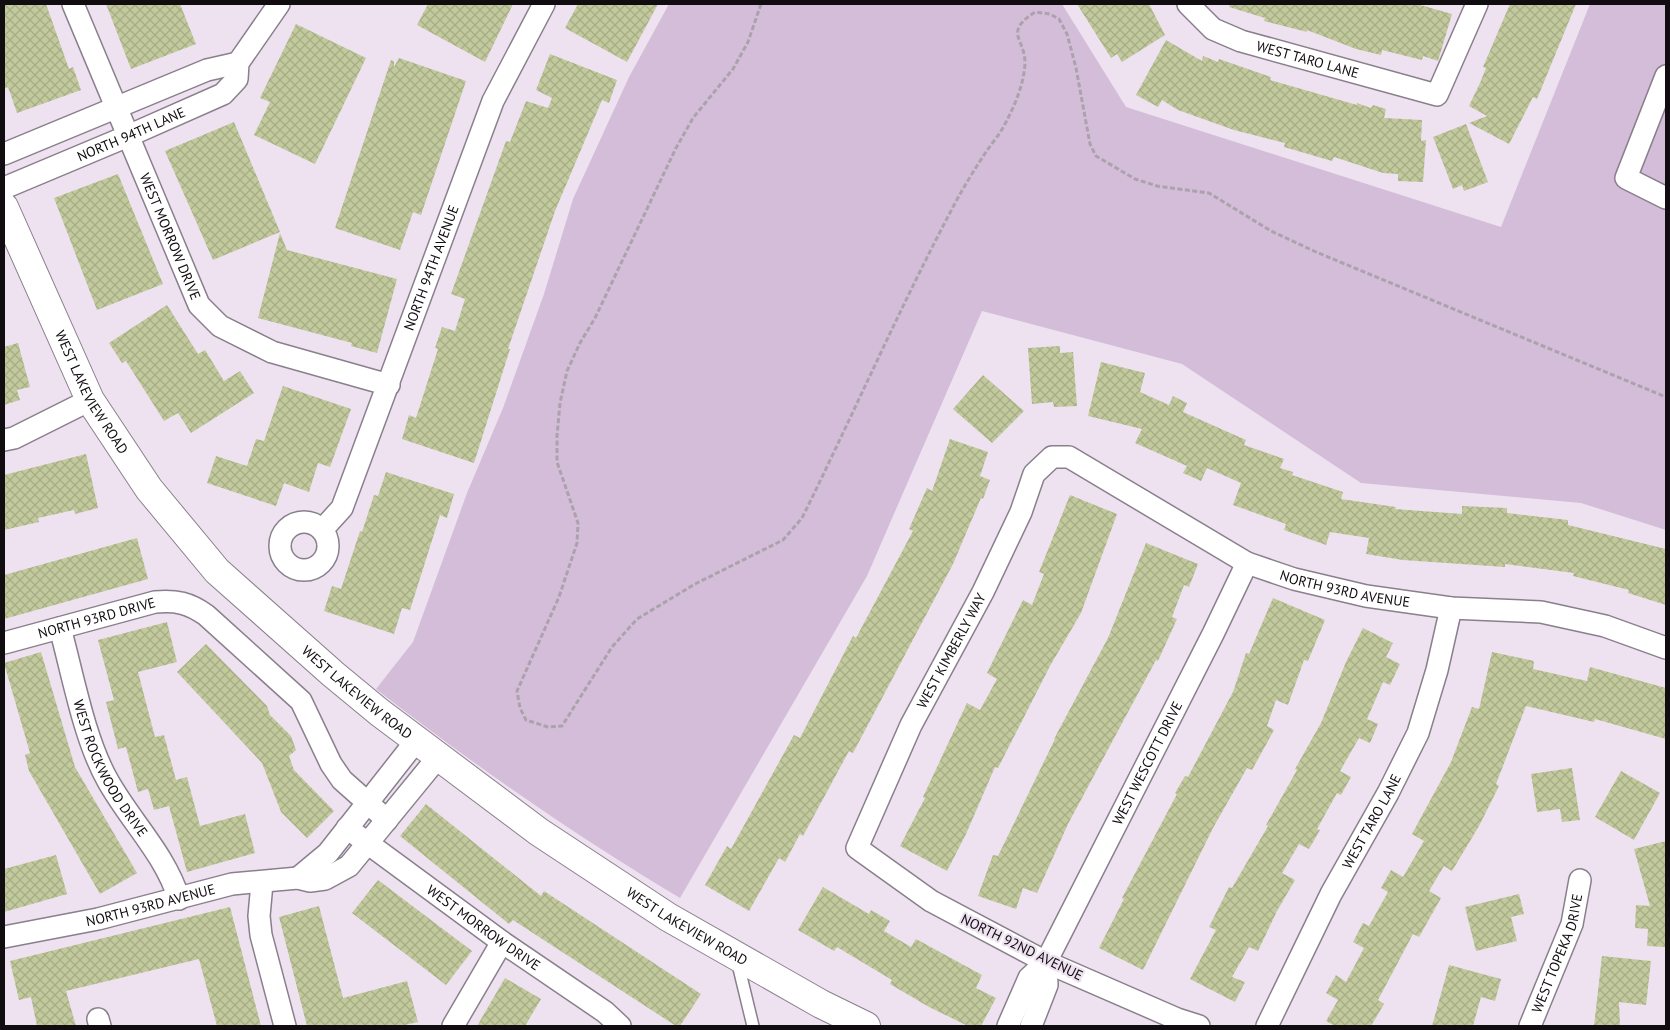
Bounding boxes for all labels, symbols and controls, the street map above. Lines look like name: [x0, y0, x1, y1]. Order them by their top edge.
street label: WEST TARO LANE: [1254, 37, 1361, 82]
street label: NORTH 94TH LANE: [74, 103, 188, 165]
street label: WEST MORROW DRIVE: [136, 170, 205, 302]
street label: NORTH 94TH AVENUE: [400, 203, 463, 333]
street label: WEST LAKEVIEW ROAD: [51, 328, 132, 457]
street label: NORTH 93RD AVENUE: [1278, 566, 1411, 611]
street label: WEST KIMBERLY WAY: [913, 590, 990, 711]
street label: NORTH 93RD DRIVE: [36, 593, 157, 642]
street label: WEST LAKEVIEW ROAD: [298, 642, 416, 743]
street label: WEST ROCKWOOD DRIVE: [69, 698, 152, 840]
street label: WEST WESCOTT DRIVE: [1108, 698, 1186, 828]
street label: WEST TARO LANE: [1338, 771, 1405, 872]
street label: NORTH 93RD AVENUE: [84, 880, 217, 930]
street label: WEST MORROW DRIVE: [423, 881, 544, 974]
street label: WEST LAKEVIEW ROAD: [623, 883, 751, 969]
street label: WEST TOPEKA DRIVE: [1527, 892, 1586, 1015]
street label: NORTH 92ND AVENUE: [958, 910, 1086, 984]

